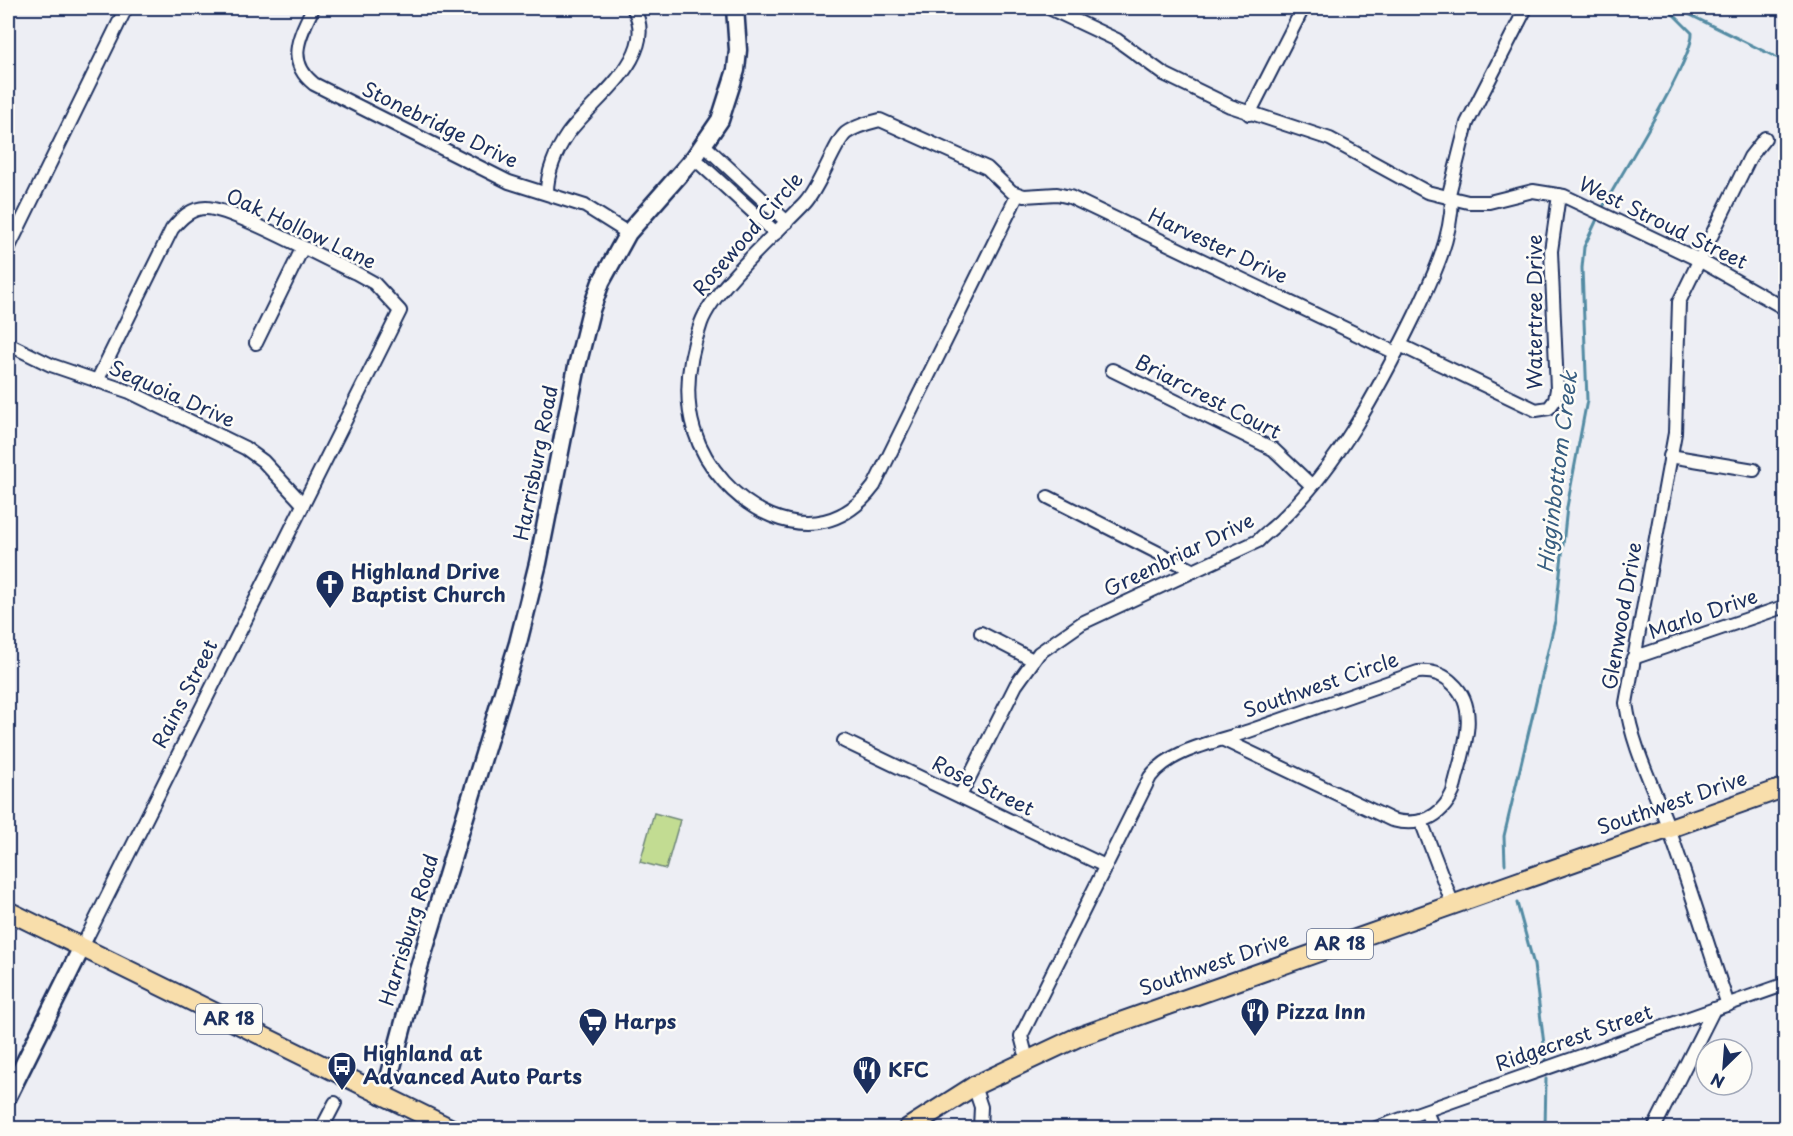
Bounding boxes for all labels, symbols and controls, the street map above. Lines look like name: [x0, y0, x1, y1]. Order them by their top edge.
street label: Stonebridge Drive: [357, 73, 524, 175]
street label: Rosewood Circle: [685, 165, 810, 302]
street label: West Stroud Street: [1574, 168, 1753, 276]
street label: Oak Hollow Lane: [222, 180, 381, 276]
street label: Harvester Drive: [1144, 200, 1293, 291]
street label: Watertree Drive: [1519, 234, 1549, 390]
street label: Briarcrest Court: [1130, 346, 1287, 446]
street label: Sequoia Drive: [104, 352, 240, 434]
water label: Higginbottom Creek: [1528, 368, 1584, 574]
street label: Harrisburg Road: [505, 383, 565, 543]
street label: Greenbriar Drive: [1098, 505, 1259, 604]
street label: Glenwood Drive: [1593, 540, 1649, 692]
place label: Highland Drive Baptist Church: [351, 556, 506, 609]
church icon: Highland Drive Baptist Church: [314, 568, 346, 610]
street label: Marlo Drive: [1644, 580, 1761, 646]
street label: Rains Street: [144, 634, 224, 753]
street label: Southwest Circle: [1239, 643, 1402, 725]
street label: Rose Street: [927, 747, 1040, 823]
street label: Southwest Drive: [1593, 762, 1750, 842]
street label: Harrisburg Road: [371, 850, 445, 1009]
street label: Southwest Drive: [1135, 923, 1292, 1003]
road number: AR 18: [1307, 929, 1373, 959]
restaurant icon: Pizza Inn: [1239, 996, 1271, 1038]
place label: Pizza Inn: [1276, 996, 1366, 1026]
street label: Ridgecrest Street: [1491, 996, 1656, 1078]
road number: AR 18: [196, 1004, 262, 1034]
supermarket icon: Harps: [577, 1006, 609, 1048]
place label: Harps: [614, 1006, 677, 1036]
north arrow: [1694, 1037, 1754, 1097]
place label: Highland at Advanced Auto Parts: [363, 1038, 582, 1091]
bus stop icon: Highland at Advanced Auto Parts: [326, 1050, 358, 1092]
restaurant icon: KFC: [851, 1054, 883, 1096]
place label: KFC: [888, 1054, 929, 1084]
text: N: [1706, 1068, 1728, 1095]

